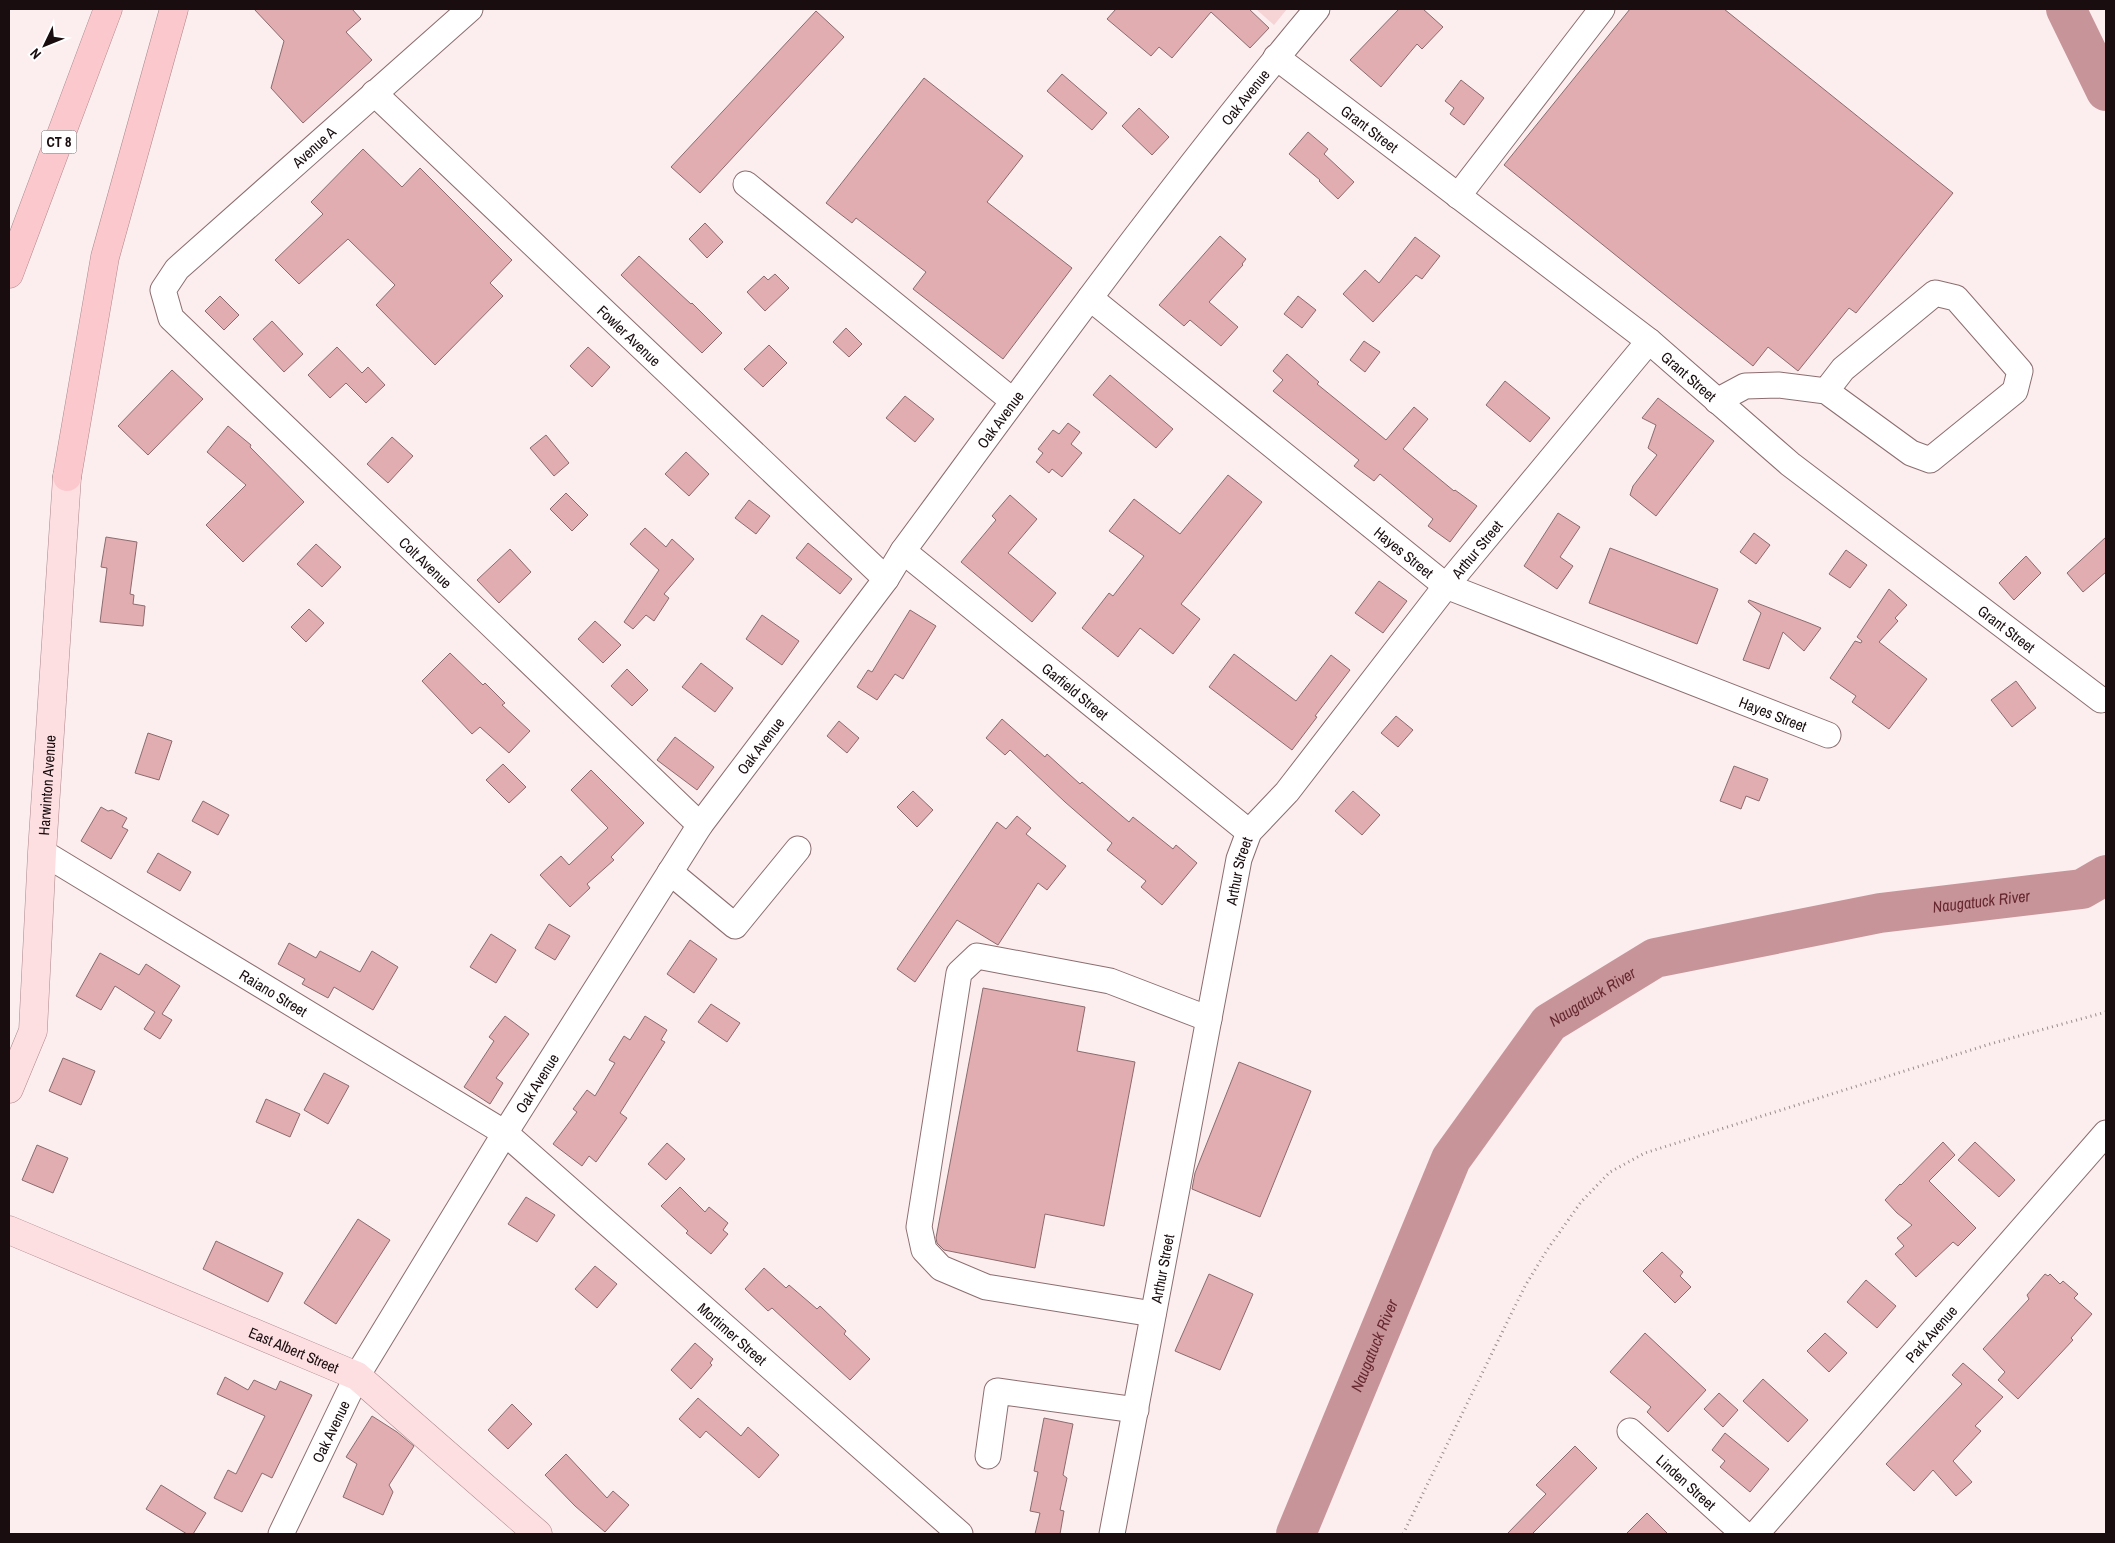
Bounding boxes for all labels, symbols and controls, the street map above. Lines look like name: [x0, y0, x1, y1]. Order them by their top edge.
north arrow: [20, 20, 70, 70]
text: N: [26, 45, 45, 63]
street label: Oak Avenue: [1216, 64, 1274, 130]
street label: Grant Street: [1337, 100, 1403, 158]
street label: Avenue A: [287, 121, 341, 173]
road number: CT 8: [42, 130, 76, 154]
street label: Fowler Avenue: [593, 300, 666, 371]
street label: Grant Street: [1657, 346, 1722, 406]
street label: Oak Avenue: [972, 386, 1028, 452]
street label: Arthur Street: [1446, 515, 1507, 583]
street label: Hayes Street: [1370, 522, 1439, 583]
street label: Colt Avenue: [395, 532, 457, 593]
street label: Grant Street: [1974, 600, 2040, 657]
street label: Garfield Street: [1038, 658, 1113, 725]
street label: Hayes Street: [1736, 691, 1811, 737]
street label: Oak Avenue: [732, 712, 789, 779]
street label: Harwinton Avenue: [33, 734, 60, 836]
street label: Arthur Street: [1220, 833, 1257, 908]
water label: Naugatuck River: [1931, 884, 2032, 918]
water label: Naugatuck River: [1545, 961, 1640, 1031]
street label: Raiano Street: [236, 964, 312, 1022]
street label: Oak Avenue: [510, 1049, 563, 1117]
street label: Arthur Street: [1145, 1232, 1179, 1306]
water label: Naugatuck River: [1345, 1296, 1403, 1395]
street label: Mortimer Street: [694, 1297, 772, 1370]
street label: Park Avenue: [1900, 1300, 1962, 1367]
street label: East Albert Street: [246, 1321, 343, 1378]
street label: Oak Avenue: [306, 1396, 354, 1466]
street label: Linden Street: [1652, 1449, 1721, 1515]

